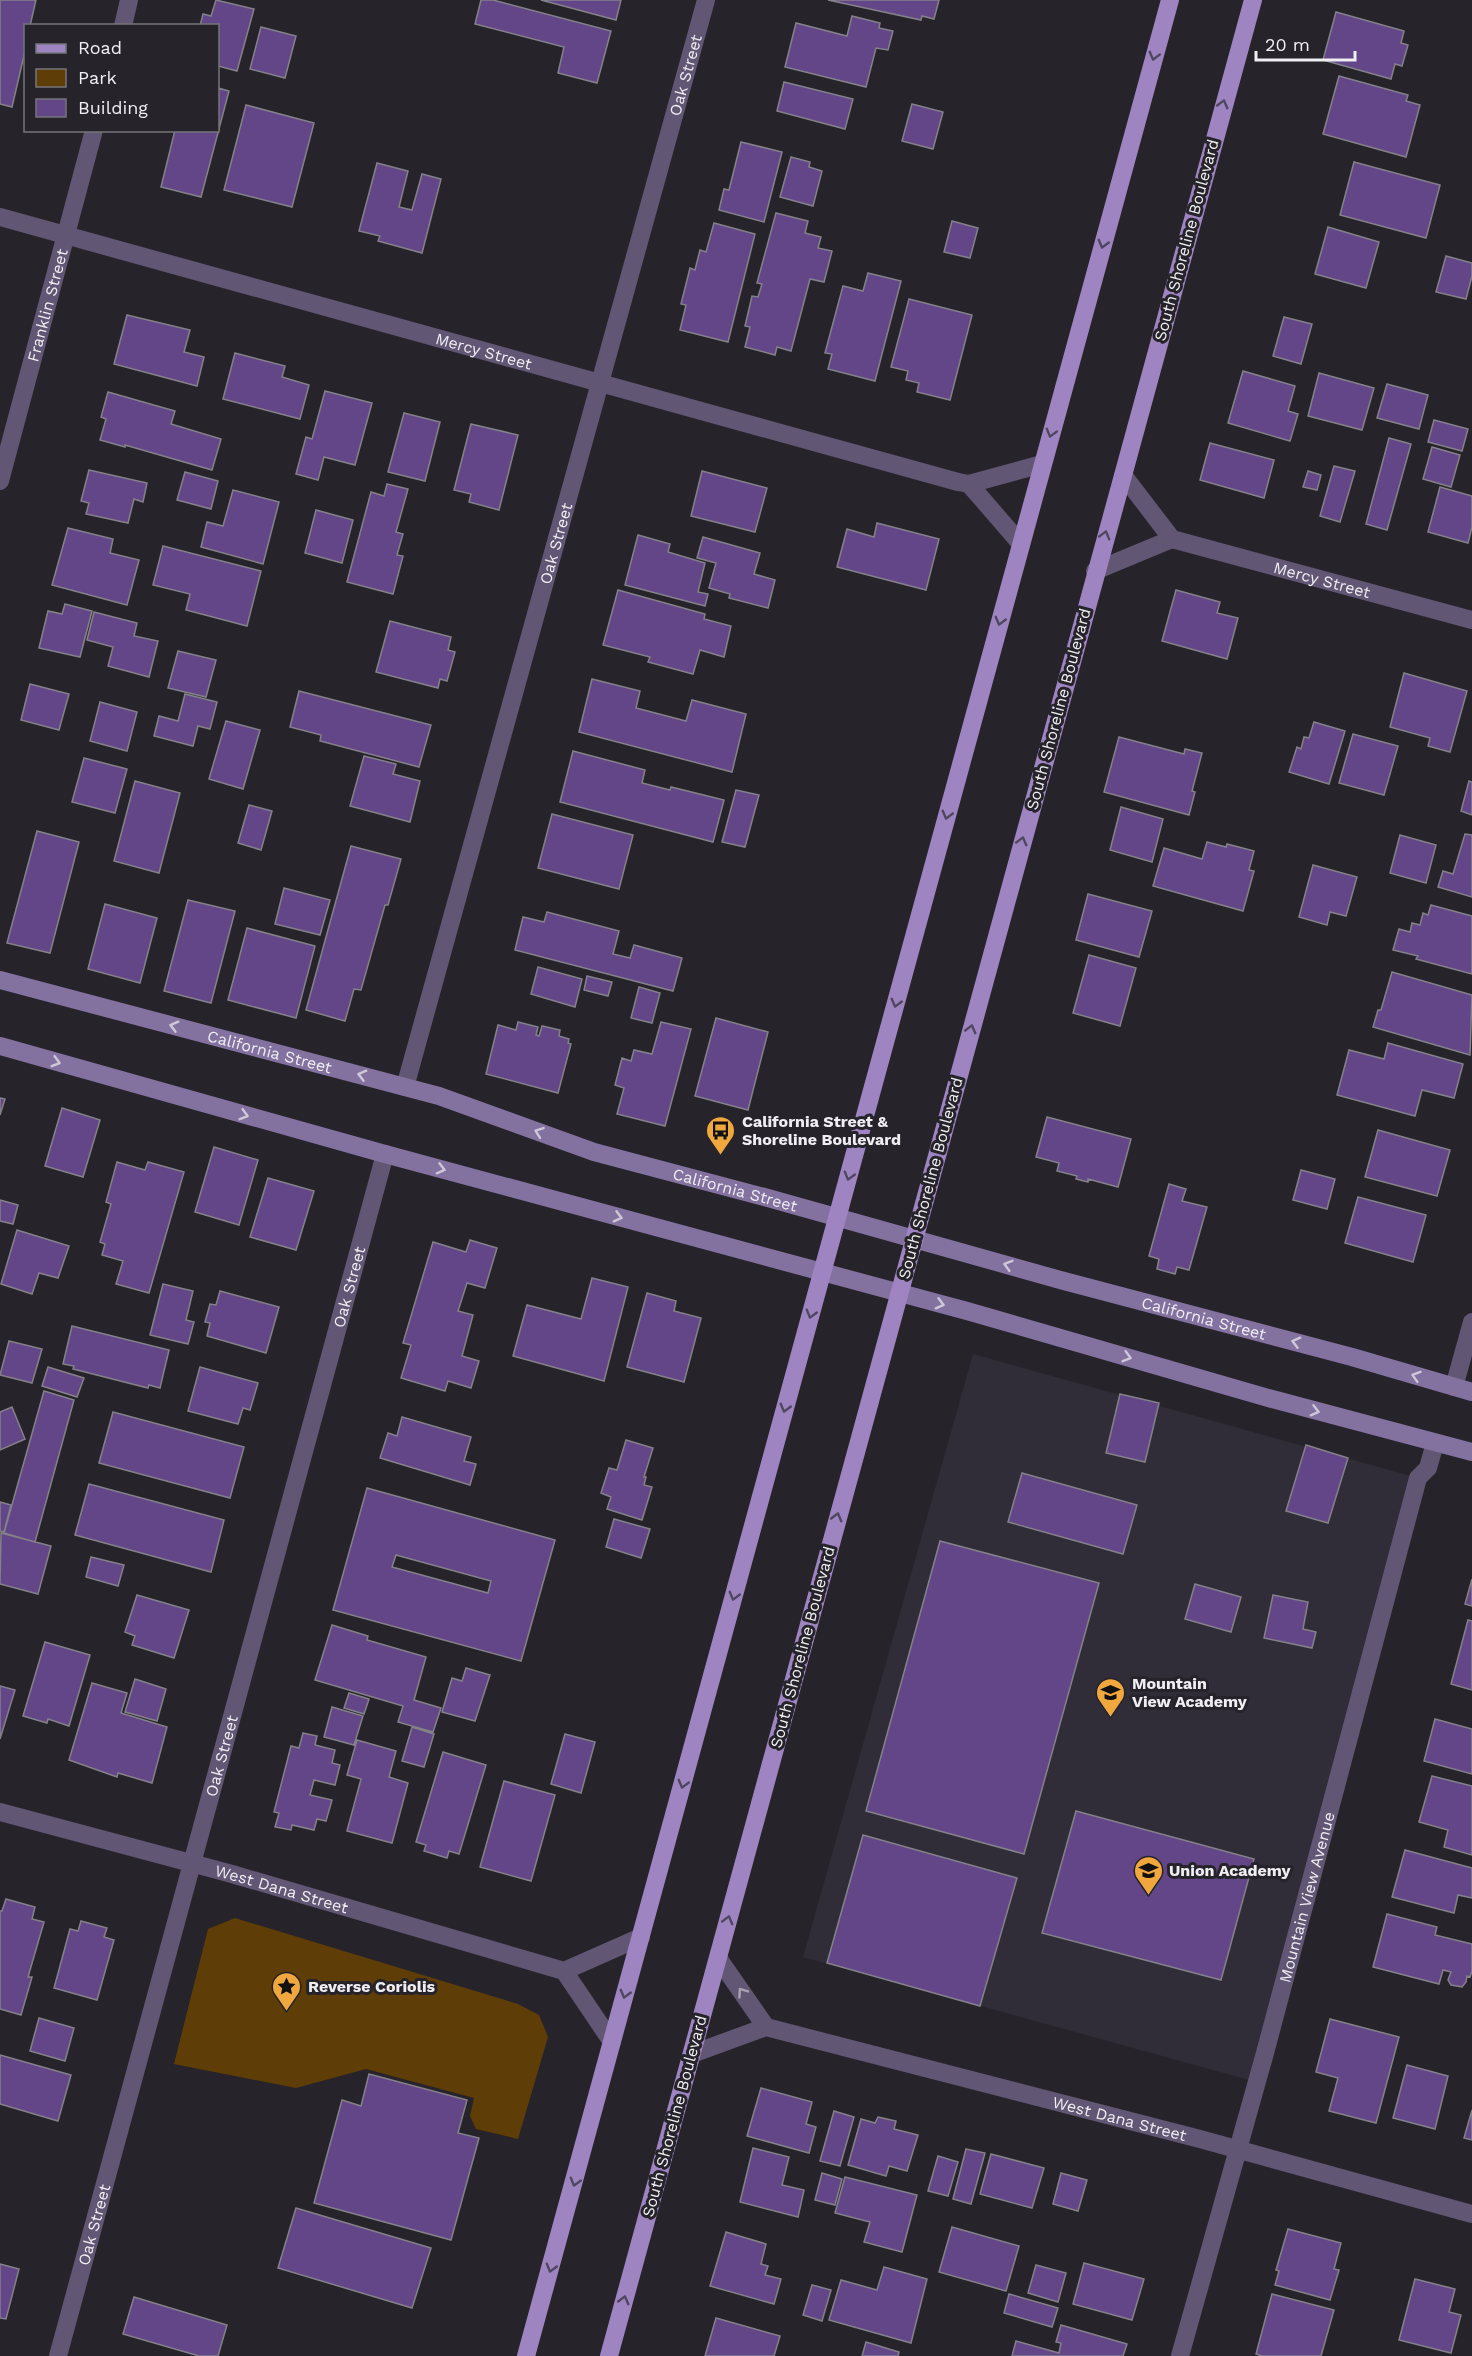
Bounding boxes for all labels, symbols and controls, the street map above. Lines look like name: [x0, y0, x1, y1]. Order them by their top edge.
legend: [24, 24, 219, 132]
scale bar: [1256, 24, 1355, 62]
street label: Oak Street: [665, 32, 706, 118]
text: 20 m: [1265, 34, 1310, 55]
text: Road: [78, 37, 122, 58]
one-way arrow: [1149, 50, 1161, 61]
text: Park: [78, 67, 117, 88]
text: Building: [78, 97, 148, 118]
one-way arrow: [1216, 99, 1228, 110]
street label: South Shoreline Boulevard: [1150, 137, 1223, 343]
one-way arrow: [1097, 239, 1110, 249]
street label: Franklin Street: [23, 246, 72, 364]
street label: Mercy Street: [433, 329, 534, 374]
one-way arrow: [1046, 427, 1058, 437]
street label: Oak Street: [536, 501, 576, 586]
one-way arrow: [1098, 530, 1111, 540]
street label: Mercy Street: [1272, 558, 1373, 602]
street label: South Shoreline Boulevard: [1022, 606, 1095, 812]
one-way arrow: [995, 615, 1007, 626]
one-way arrow: [942, 809, 954, 820]
one-way arrow: [1015, 836, 1028, 846]
one-way arrow: [891, 997, 903, 1008]
one-way arrow: [169, 1021, 180, 1033]
one-way arrow: [964, 1024, 976, 1034]
street label: California Street: [205, 1026, 334, 1077]
one-way arrow: [51, 1054, 61, 1067]
one-way arrow: [357, 1070, 367, 1083]
street label: South Shoreline Boulevard: [894, 1075, 967, 1281]
one-way arrow: [239, 1107, 249, 1120]
place label: California Street & Shoreline Boulevard: [742, 1112, 901, 1149]
bus stop icon: California Street & Shoreline Boulevard: [705, 1114, 737, 1156]
one-way arrow: [534, 1126, 545, 1139]
one-way arrow: [436, 1162, 446, 1175]
street label: California Street: [671, 1164, 800, 1216]
one-way arrow: [844, 1170, 856, 1181]
one-way arrow: [613, 1209, 623, 1222]
street label: Oak Street: [329, 1244, 370, 1330]
one-way arrow: [1003, 1260, 1014, 1272]
street label: California Street: [1140, 1293, 1268, 1344]
one-way arrow: [934, 1297, 945, 1309]
one-way arrow: [805, 1309, 818, 1319]
one-way arrow: [1291, 1337, 1302, 1349]
one-way arrow: [1121, 1350, 1132, 1362]
one-way arrow: [1411, 1371, 1422, 1383]
one-way arrow: [780, 1402, 792, 1413]
one-way arrow: [1310, 1403, 1320, 1416]
one-way arrow: [830, 1512, 842, 1523]
street label: South Shoreline Boulevard: [766, 1544, 839, 1750]
one-way arrow: [728, 1591, 741, 1601]
place label: Mountain View Academy: [1132, 1674, 1248, 1711]
school or university icon: Mountain View Academy: [1095, 1676, 1127, 1718]
street label: Oak Street: [202, 1713, 242, 1799]
one-way arrow: [677, 1779, 690, 1789]
street label: Mountain View Avenue: [1275, 1810, 1339, 1985]
school or university icon: Union Academy: [1132, 1854, 1164, 1896]
street label: West Dana Street: [213, 1861, 351, 1918]
place label: Union Academy: [1169, 1861, 1292, 1880]
one-way arrow: [721, 1915, 733, 1926]
place icon: Reverse Coriolis: [271, 1970, 303, 2012]
place label: Reverse Coriolis: [308, 1977, 436, 1996]
one-way arrow: [620, 1988, 632, 1999]
one-way arrow: [738, 1988, 749, 1999]
street label: South Shoreline Boulevard: [638, 2013, 711, 2219]
street label: West Dana Street: [1051, 2092, 1189, 2145]
one-way arrow: [570, 2176, 582, 2187]
street label: Oak Street: [74, 2182, 114, 2268]
one-way arrow: [546, 2262, 558, 2273]
one-way arrow: [617, 2295, 629, 2305]

